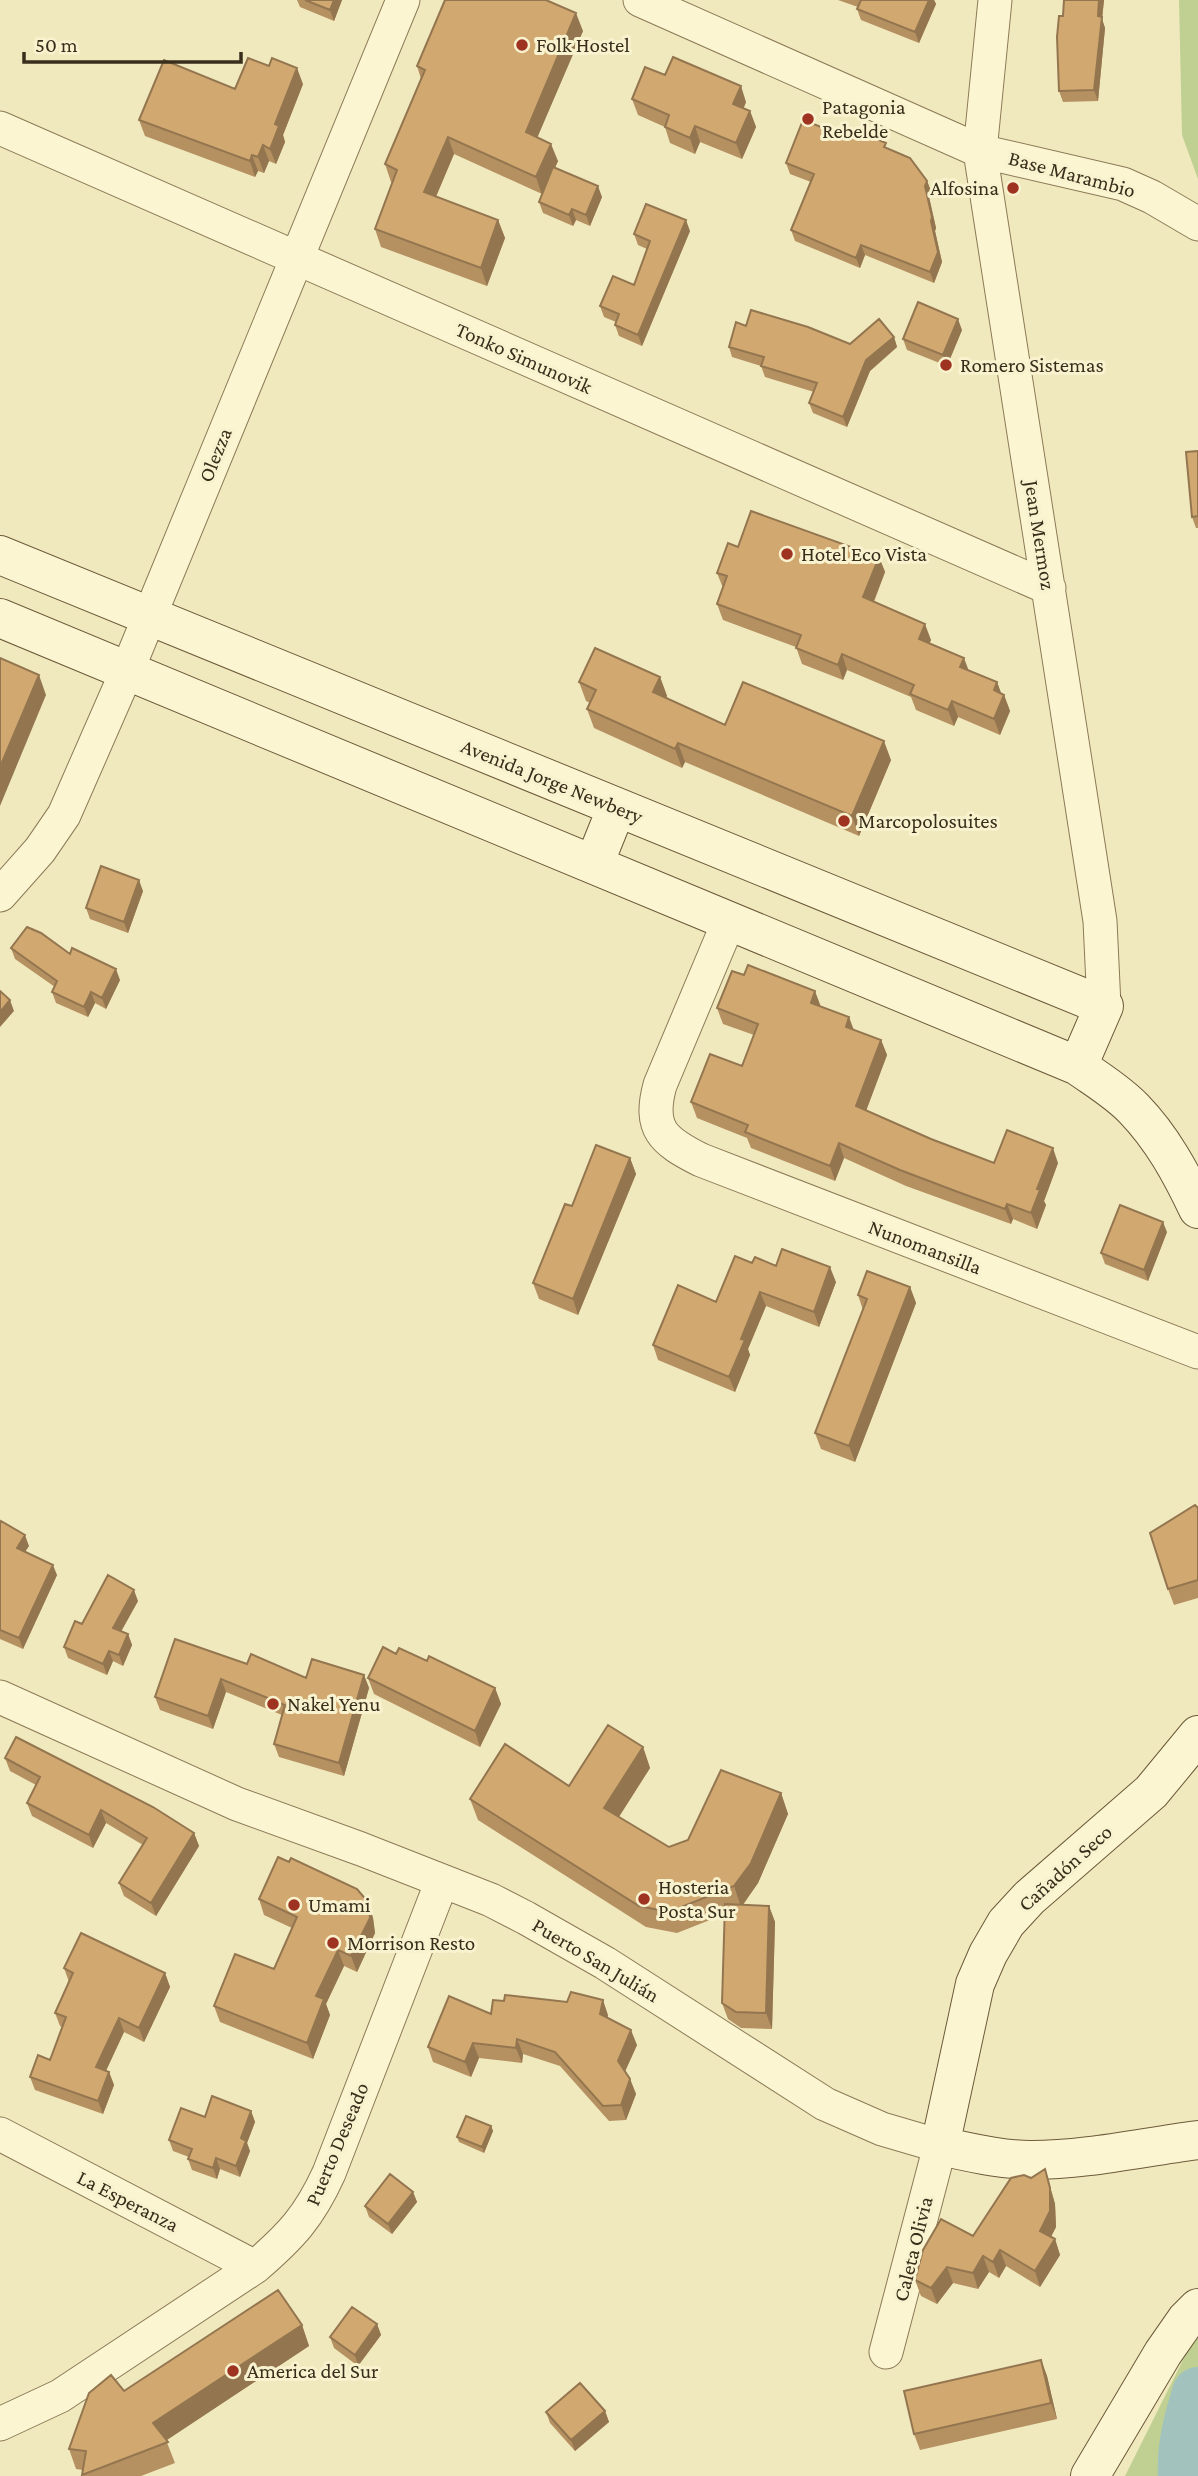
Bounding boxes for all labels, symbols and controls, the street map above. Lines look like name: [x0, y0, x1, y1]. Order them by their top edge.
scale bar: [24, 21, 242, 65]
text: 50 m: [35, 33, 78, 57]
place label: Folk Hostel: [536, 33, 630, 57]
marker: Folk Hostel: [514, 37, 530, 53]
place label: Patagonia Rebelde: [822, 95, 906, 143]
marker: Patagonia Rebelde: [800, 111, 816, 127]
street label: Base Marambio: [1006, 146, 1138, 202]
place label: Alfosina: [930, 176, 999, 200]
marker: Alfosina: [1005, 180, 1021, 196]
street label: Tonko Simunovik: [452, 317, 596, 399]
place label: Romero Sistemas: [960, 353, 1104, 377]
marker: Romero Sistemas: [938, 357, 954, 373]
street label: Olezza: [193, 424, 237, 486]
street label: Jean Mermoz: [1019, 476, 1061, 592]
place label: Hotel Eco Vista: [801, 542, 927, 566]
marker: Hotel Eco Vista: [779, 546, 795, 562]
street label: Avenida Jorge Newbery: [458, 734, 647, 829]
place label: Marcopolosuites: [858, 809, 998, 833]
marker: Marcopolosuites: [836, 813, 852, 829]
street label: Nunomansilla: [865, 1214, 985, 1280]
place label: Nakel Yenu: [287, 1692, 380, 1716]
marker: Nakel Yenu: [265, 1696, 281, 1712]
street label: Cañadón Seco: [1013, 1820, 1117, 1916]
place label: Hosteria Posta Sur: [658, 1875, 736, 1923]
marker: Hosteria Posta Sur: [636, 1891, 652, 1907]
place label: Umami: [308, 1893, 371, 1917]
marker: Umami: [286, 1897, 302, 1913]
street label: Puerto San Julián: [528, 1913, 664, 2007]
place label: Morrison Resto: [347, 1931, 475, 1955]
marker: Morrison Resto: [325, 1935, 341, 1951]
street label: Puerto Deseado: [300, 2079, 374, 2209]
street label: La Esperanza: [73, 2165, 183, 2237]
street label: Caleta Olivia: [888, 2194, 938, 2304]
place label: America del Sur: [247, 2359, 379, 2383]
marker: America del Sur: [225, 2363, 241, 2379]

